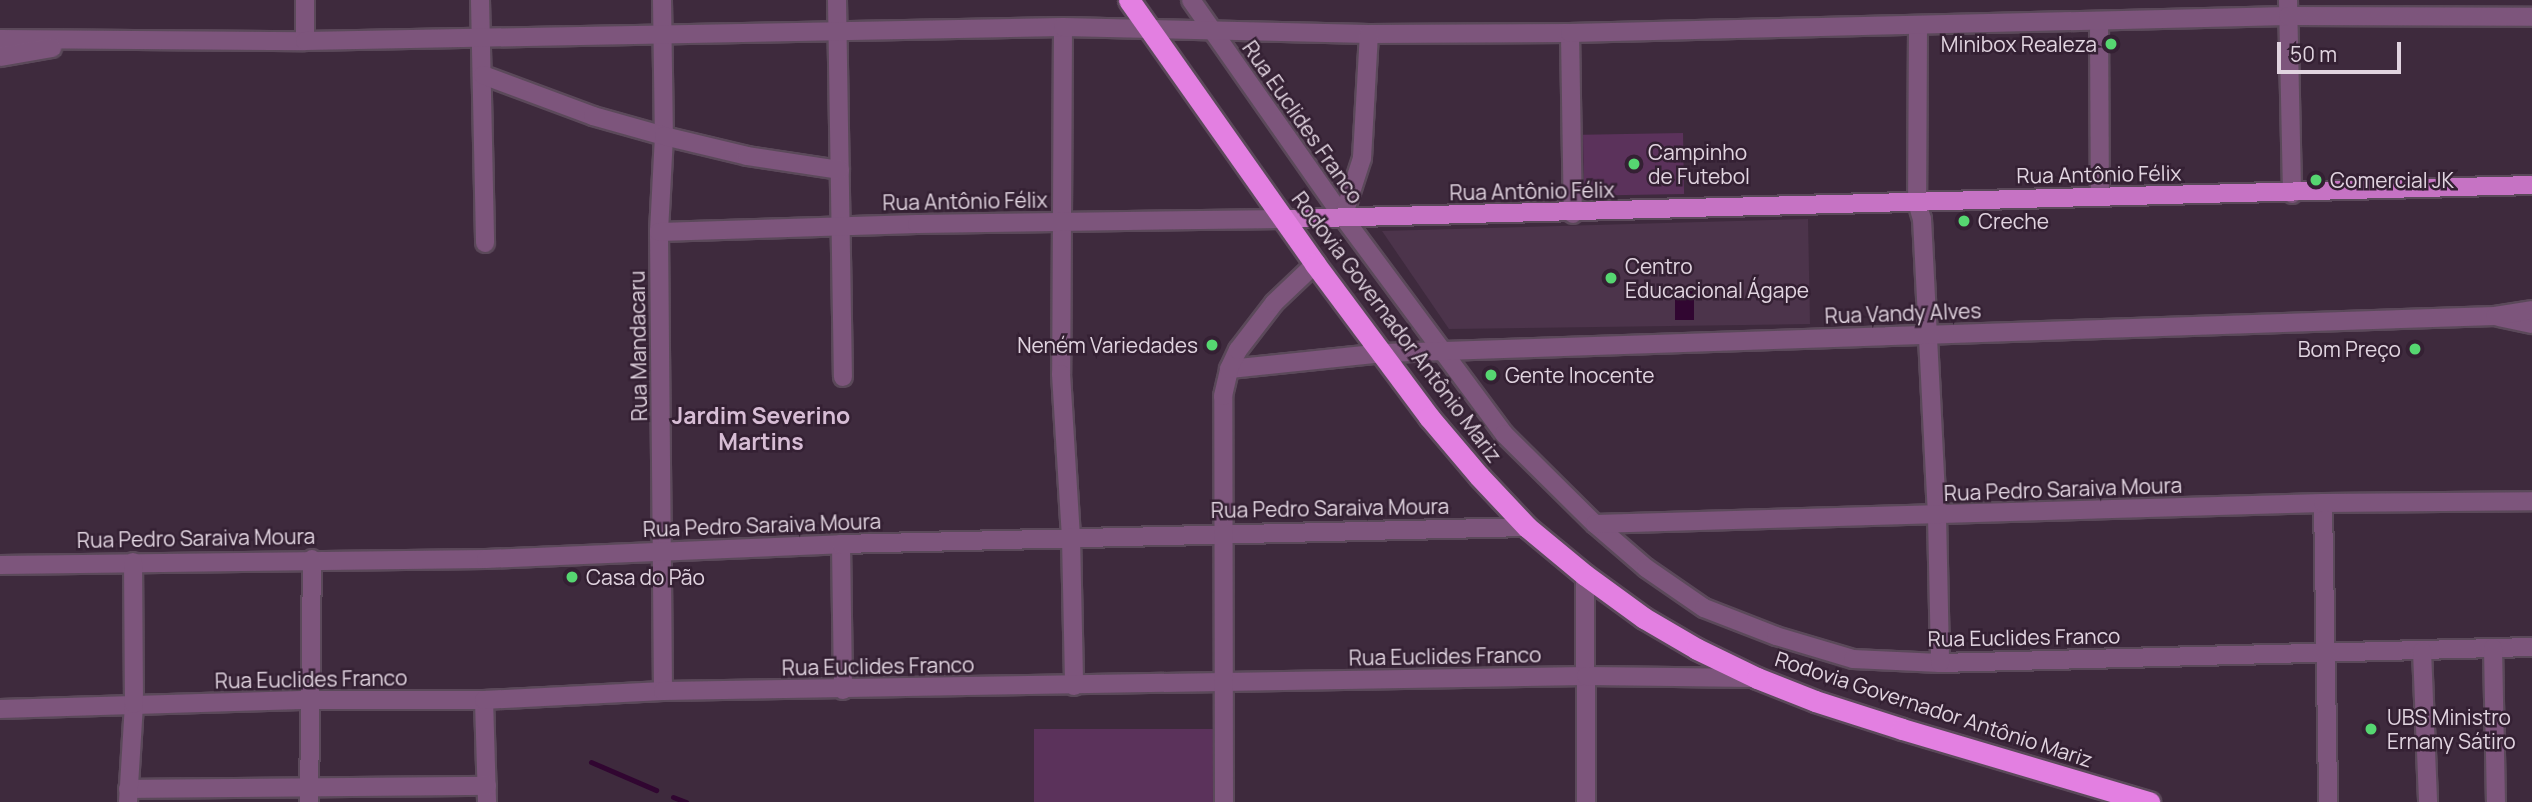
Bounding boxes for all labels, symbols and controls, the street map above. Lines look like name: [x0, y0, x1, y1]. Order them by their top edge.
scale bar: [2280, 28, 2404, 72]
place label: Minibox Realeza: [1941, 31, 2097, 57]
street label: Rua Euclides Franco: [1237, 36, 1369, 208]
marker: Minibox Realeza: [2103, 36, 2119, 52]
text: 50 m: [2290, 40, 2337, 68]
place label: Campinho de Futebol: [1648, 139, 1750, 189]
marker: Campinho de Futebol: [1626, 156, 1642, 172]
street label: Rua Antônio Félix: [2016, 160, 2182, 188]
place label: Comercial JK: [2330, 167, 2454, 193]
marker: Comercial JK: [2308, 172, 2324, 188]
street label: Rua Antônio Félix: [1449, 177, 1615, 205]
street label: Rua Antônio Félix: [882, 187, 1048, 215]
street label: Rodovia Governador Antônio Mariz: [1287, 187, 1507, 467]
place label: Creche: [1978, 208, 2049, 234]
marker: Creche: [1956, 213, 1972, 229]
place label: Centro Educacional Ágape: [1625, 253, 1809, 303]
street label: Rua Mandacaru: [624, 270, 652, 422]
marker: Centro Educacional Ágape: [1603, 270, 1619, 286]
street label: Rua Vandy Alves: [1824, 298, 1982, 328]
place label: Neném Variedades: [1017, 332, 1198, 358]
place label: Bom Preço: [2298, 336, 2401, 362]
marker: Neném Variedades: [1204, 337, 1220, 353]
marker: Bom Preço: [2407, 341, 2423, 357]
place label: Gente Inocente: [1505, 362, 1654, 388]
marker: Gente Inocente: [1483, 367, 1499, 383]
district label: Jardim Severino Martins: [672, 401, 850, 455]
street label: Rua Pedro Saraiva Moura: [1943, 472, 2183, 506]
street label: Rua Pedro Saraiva Moura: [1211, 493, 1449, 523]
street label: Rua Pedro Saraiva Moura: [642, 508, 882, 542]
street label: Rua Pedro Saraiva Moura: [77, 523, 315, 553]
place label: Casa do Pão: [586, 564, 705, 590]
marker: Casa do Pão: [564, 569, 580, 585]
street label: Rua Euclides Franco: [1927, 623, 2121, 651]
street label: Rua Euclides Franco: [1348, 642, 1542, 670]
street label: Rodovia Governador Antônio Mariz: [1772, 646, 2096, 772]
street label: Rua Euclides Franco: [781, 652, 975, 680]
street label: Rua Euclides Franco: [214, 665, 408, 693]
place label: UBS Ministro Ernany Sátiro: [2387, 704, 2516, 754]
marker: UBS Ministro Ernany Sátiro: [2361, 719, 2381, 739]

